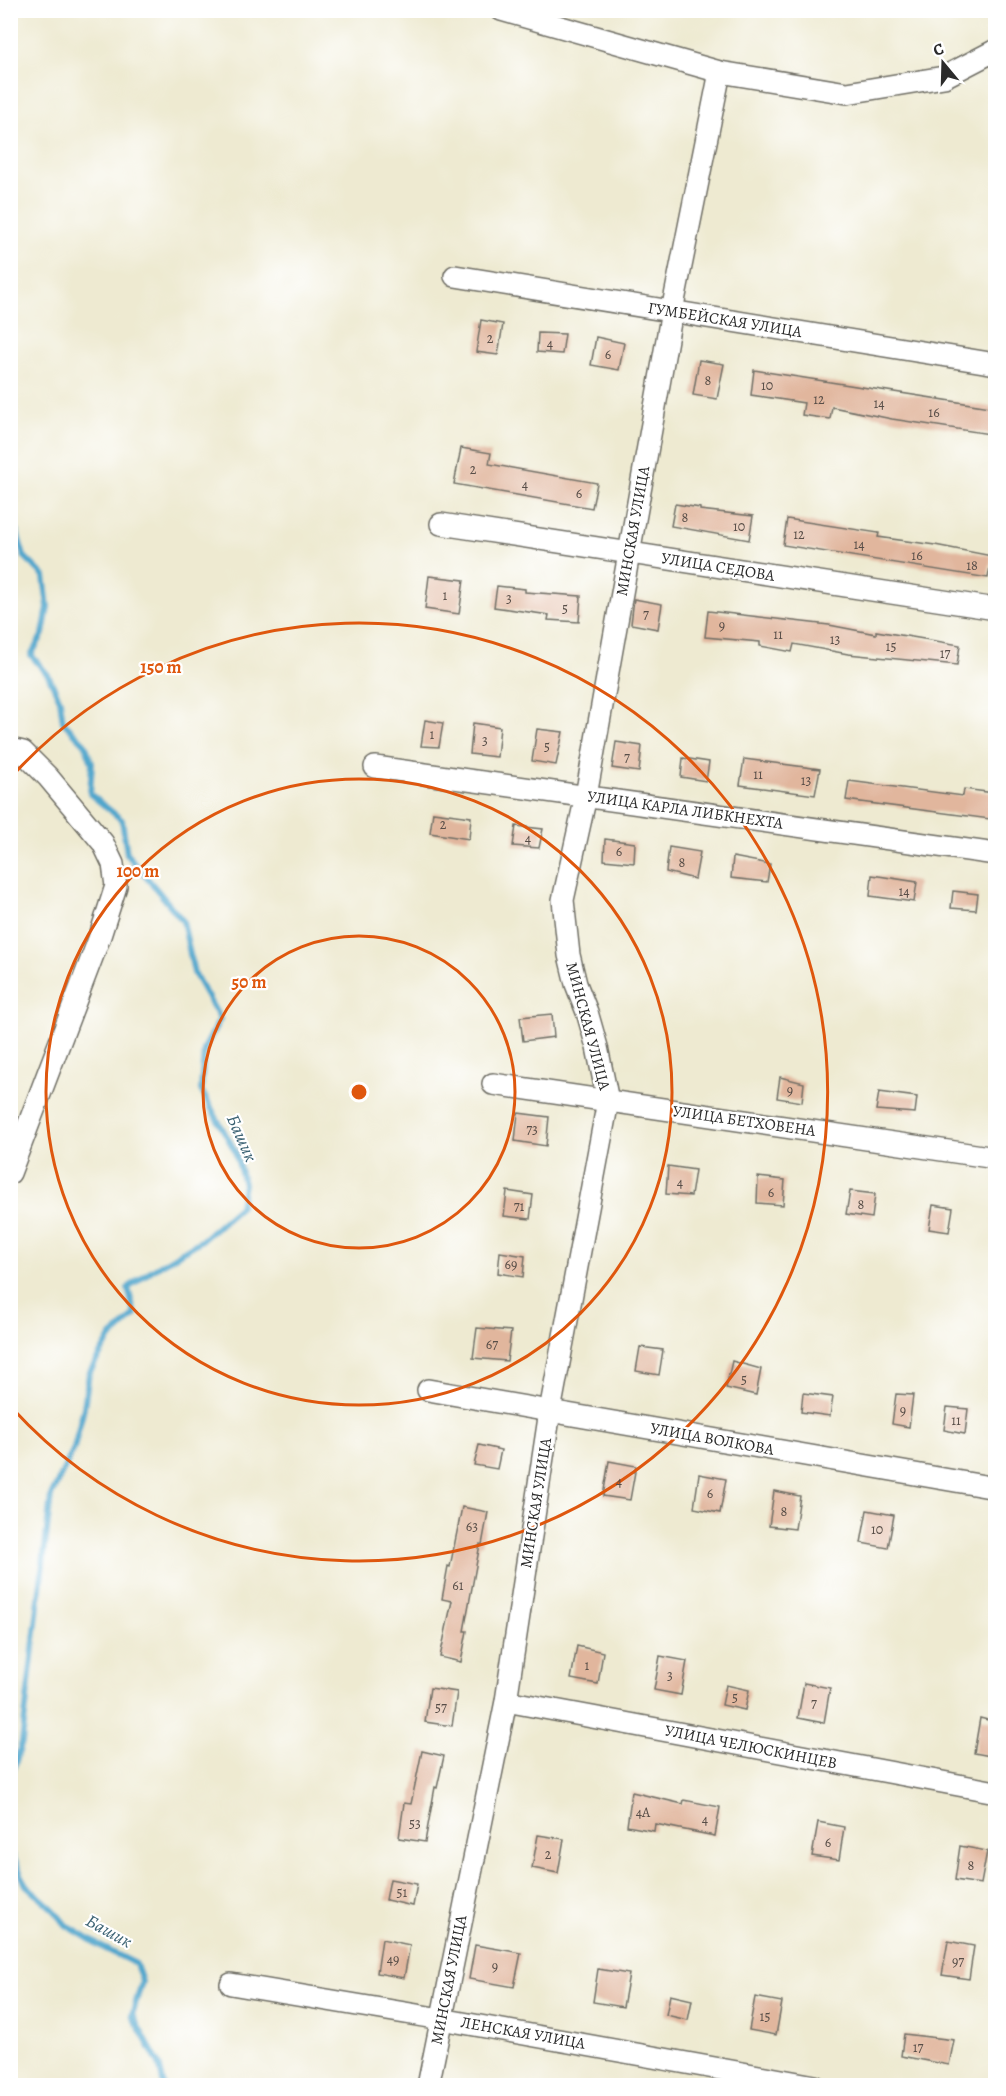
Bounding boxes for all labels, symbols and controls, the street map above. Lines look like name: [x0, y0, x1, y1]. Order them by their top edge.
north arrow: [913, 33, 973, 93]
text: С: [930, 38, 947, 62]
street label: ГУМБЕЙСКАЯ УЛИЦА: [646, 297, 804, 343]
house number: 2: [487, 329, 494, 348]
house number: 4: [547, 334, 553, 353]
house number: 6: [605, 345, 611, 364]
house number: 8: [705, 371, 712, 390]
house number: 10: [761, 376, 773, 395]
house number: 12: [813, 390, 825, 409]
house number: 14: [873, 394, 885, 413]
house number: 16: [928, 403, 940, 422]
house number: 2: [470, 460, 477, 479]
street label: МИНСКАЯ УЛИЦА: [611, 464, 655, 598]
house number: 4: [522, 475, 528, 494]
house number: 6: [576, 484, 582, 503]
house number: 8: [682, 508, 689, 527]
house number: 10: [733, 517, 745, 536]
house number: 12: [793, 525, 805, 544]
house number: 14: [853, 535, 865, 554]
house number: 16: [911, 546, 923, 565]
street label: УЛИЦА СЕДОВА: [660, 547, 777, 587]
house number: 18: [966, 556, 978, 575]
house number: 1: [443, 586, 448, 605]
house number: 3: [506, 589, 512, 608]
house number: 5: [562, 599, 568, 618]
house number: 7: [643, 605, 649, 624]
house number: 9: [719, 616, 725, 635]
house number: 11: [773, 625, 783, 644]
house number: 13: [830, 630, 840, 649]
house number: 15: [886, 637, 896, 656]
house number: 17: [940, 644, 950, 663]
text: 150 m: [140, 655, 182, 679]
house number: 1: [430, 725, 435, 744]
house number: 3: [482, 731, 488, 750]
house number: 5: [544, 737, 550, 756]
house number: 7: [624, 748, 630, 767]
house number: 11: [753, 765, 763, 784]
house number: 13: [801, 771, 811, 790]
street label: УЛИЦА КАРЛА ЛИБКНЕХТА: [586, 785, 785, 835]
house number: 2: [440, 815, 447, 834]
house number: 4: [525, 829, 531, 848]
house number: 6: [616, 842, 622, 861]
house number: 8: [679, 853, 686, 872]
text: 100 m: [117, 859, 159, 883]
house number: 14: [898, 882, 910, 901]
street label: МИНСКАЯ УЛИЦА: [560, 960, 616, 1093]
text: 50 m: [232, 970, 266, 994]
house number: 9: [787, 1081, 793, 1100]
centre of rings: [349, 1082, 369, 1102]
street label: УЛИЦА БЕТХОВЕНА: [671, 1100, 818, 1142]
water label: Башик: [221, 1111, 263, 1165]
house number: 73: [526, 1120, 538, 1139]
house number: 4: [677, 1173, 683, 1192]
house number: 6: [768, 1183, 774, 1202]
house number: 8: [858, 1195, 865, 1214]
house number: 71: [514, 1197, 525, 1216]
house number: 69: [505, 1255, 517, 1274]
house number: 67: [486, 1335, 498, 1354]
house number: 5: [741, 1370, 747, 1389]
house number: 9: [900, 1401, 906, 1420]
house number: 11: [951, 1411, 961, 1430]
street label: УЛИЦА ВОЛКОВА: [648, 1417, 776, 1461]
street label: МИНСКАЯ УЛИЦА: [515, 1436, 557, 1570]
house number: 4: [616, 1472, 622, 1491]
house number: 6: [707, 1484, 713, 1503]
house number: 8: [781, 1502, 788, 1521]
house number: 63: [466, 1517, 478, 1536]
house number: 10: [871, 1520, 883, 1539]
house number: 61: [452, 1576, 464, 1595]
house number: 1: [585, 1656, 590, 1675]
house number: 3: [667, 1666, 673, 1685]
house number: 5: [732, 1688, 738, 1707]
house number: 7: [811, 1694, 817, 1713]
house number: 57: [435, 1698, 447, 1717]
street label: УЛИЦА ЧЕЛЮСКИНЦЕВ: [663, 1719, 839, 1775]
house number: 4А: [636, 1803, 651, 1822]
house number: 4: [702, 1810, 708, 1829]
house number: 53: [409, 1814, 421, 1833]
house number: 6: [825, 1833, 831, 1852]
house number: 2: [545, 1845, 552, 1864]
house number: 8: [968, 1856, 975, 1875]
house number: 51: [397, 1883, 408, 1902]
water label: Башик: [82, 1909, 136, 1953]
street label: МИНСКАЯ УЛИЦА: [426, 1913, 472, 2047]
house number: 49: [387, 1950, 399, 1969]
house number: 97: [952, 1952, 964, 1971]
house number: 9: [492, 1957, 498, 1976]
house number: 15: [760, 2007, 770, 2026]
street label: ЛЕНСКАЯ УЛИЦА: [459, 2011, 588, 2055]
house number: 17: [913, 2038, 923, 2057]

